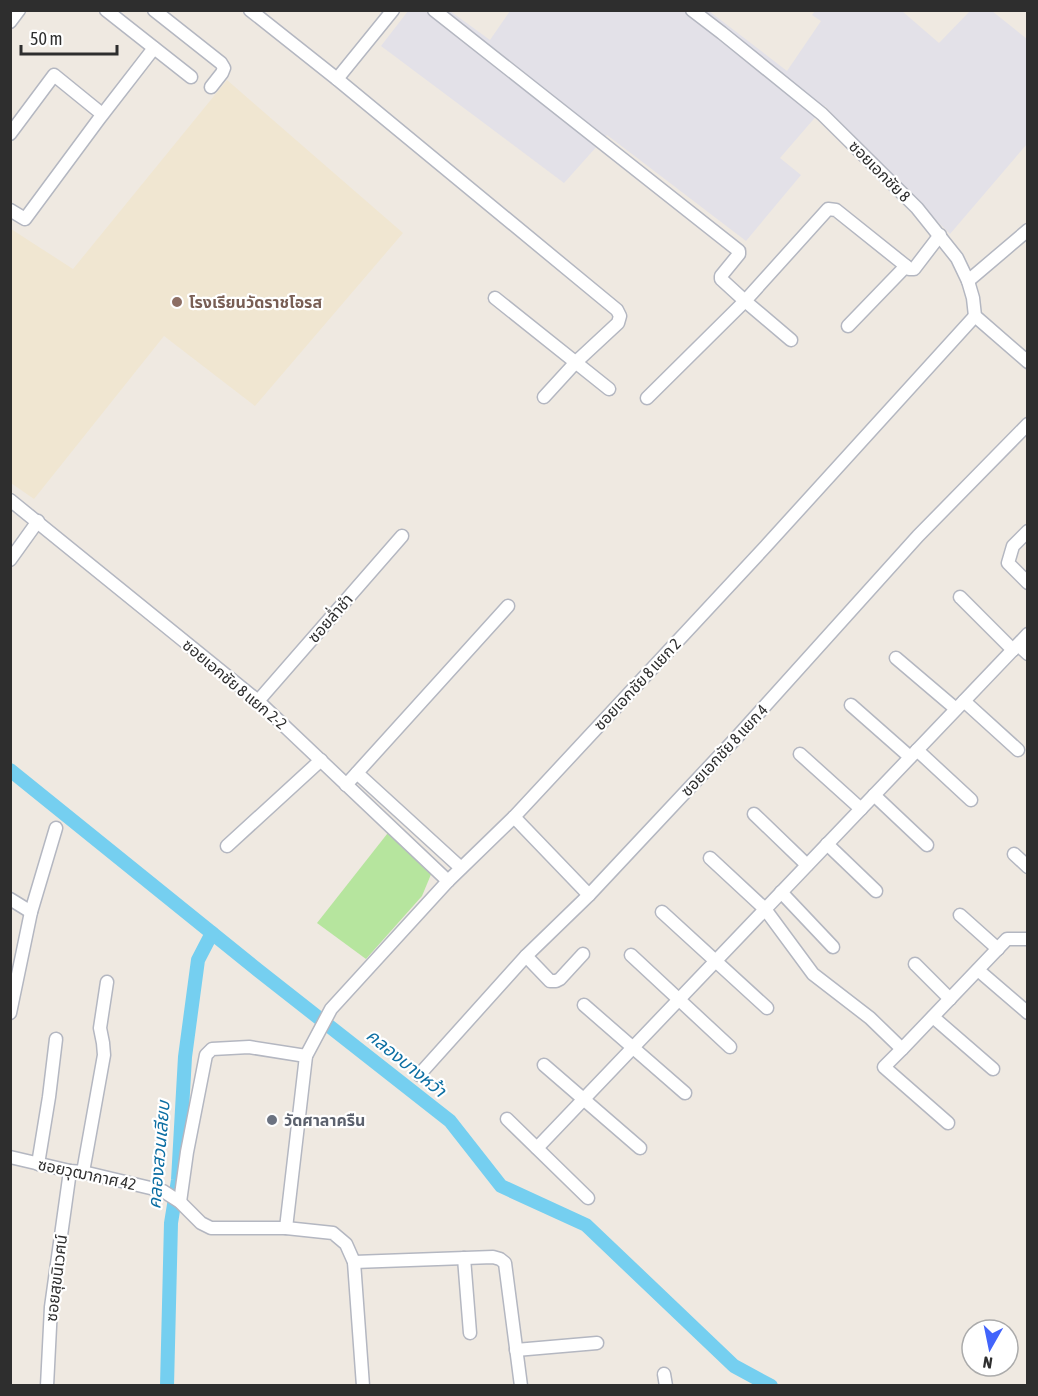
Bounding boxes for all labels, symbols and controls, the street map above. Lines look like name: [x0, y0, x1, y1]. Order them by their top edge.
scale bar: [21, 18, 117, 56]
text: 50 m: [30, 28, 62, 49]
street label: ซอยเอกชัย 8: [846, 137, 914, 205]
place label: โรงเรียนวัดราชโอรส: [189, 293, 322, 311]
marker: โรงเรียนวัดราชโอรส: [170, 295, 184, 309]
street label: ซอยล่ำชำ: [303, 589, 356, 646]
street label: ซอยเอกชัย 8 แยก 2-2: [179, 635, 291, 733]
street label: ซอยเอกชัย 8 แยก 2: [590, 635, 684, 733]
street label: ซอยเอกชัย 8 แยก 4: [677, 701, 771, 799]
water label: คลองบางหว้า: [362, 1024, 451, 1101]
water label: คลองสวนเลียบ: [143, 1099, 174, 1210]
place label: วัดศาลาครืน: [284, 1111, 365, 1129]
marker: วัดศาลาครืน: [265, 1113, 279, 1127]
street label: ซอยวุฒากาศ 42: [36, 1155, 138, 1194]
street label: ซอยสุขนิเวศน์: [42, 1233, 71, 1323]
north arrow: [960, 1318, 1020, 1378]
text: N: [982, 1353, 994, 1372]

